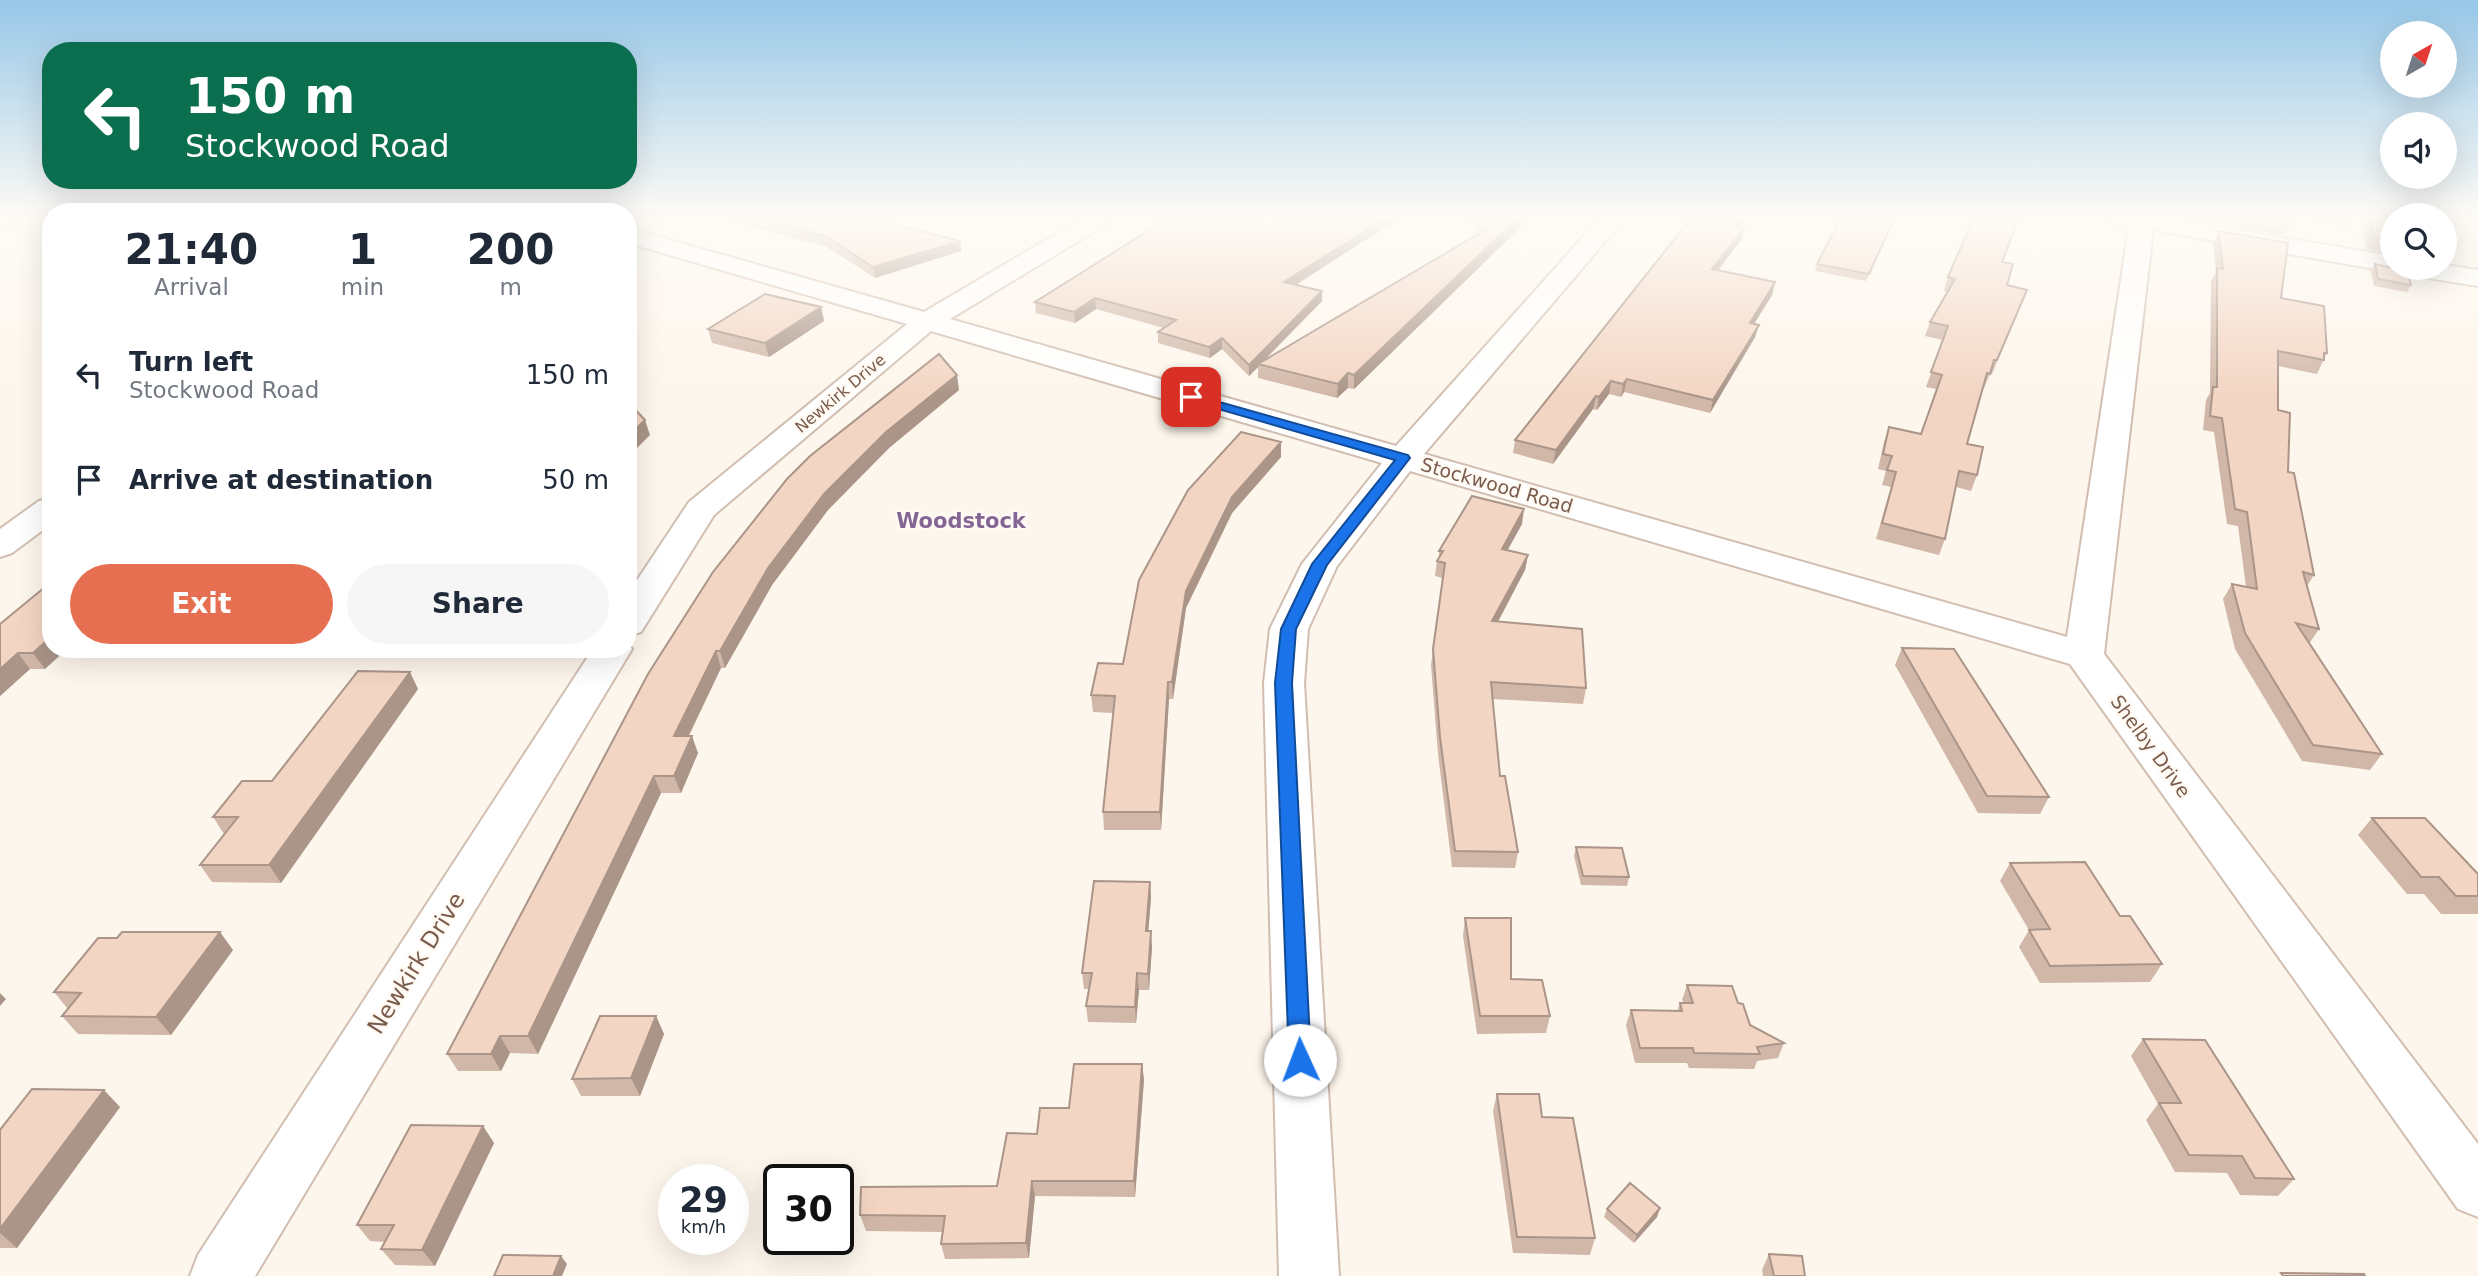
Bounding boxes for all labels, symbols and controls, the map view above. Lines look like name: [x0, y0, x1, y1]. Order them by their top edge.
north arrow: [2380, 21, 2457, 98]
map controls: [2380, 21, 2457, 280]
text: 150 m: [185, 68, 355, 125]
icon: left: [70, 70, 161, 161]
button: sound: [2380, 112, 2457, 189]
text: Stockwood Road: [185, 127, 450, 165]
button: search: [2380, 203, 2457, 280]
text: 21:40: [125, 225, 258, 274]
text: 1: [348, 225, 377, 274]
text: 200: [467, 225, 554, 274]
text: Arrival: [154, 274, 229, 300]
text: min: [341, 274, 384, 300]
text: m: [499, 274, 522, 300]
text: Turn left: [129, 347, 253, 377]
street label: Newkirk Drive: [791, 350, 889, 437]
icon: left: [70, 356, 108, 394]
text: 150 m: [526, 360, 609, 390]
pin: [1161, 367, 1221, 427]
text: Stockwood Road: [129, 377, 319, 403]
icon: arrive: [1172, 378, 1210, 416]
street label: Stockwood Road: [1418, 453, 1576, 517]
icon: arrive: [70, 461, 108, 499]
text: Arrive at destination: [129, 465, 433, 495]
text: 50 m: [542, 465, 609, 495]
district label: Woodstock: [896, 509, 1027, 533]
button: Exit: [70, 564, 333, 644]
button: Share: [347, 564, 609, 644]
street label: Shelby Drive: [2107, 691, 2195, 801]
street label: Newkirk Drive: [362, 888, 470, 1038]
position arrow: [1263, 1023, 1337, 1097]
speed limit sign: 30: [763, 1164, 854, 1255]
text: 29: [679, 1180, 728, 1220]
text: km/h: [681, 1216, 726, 1237]

